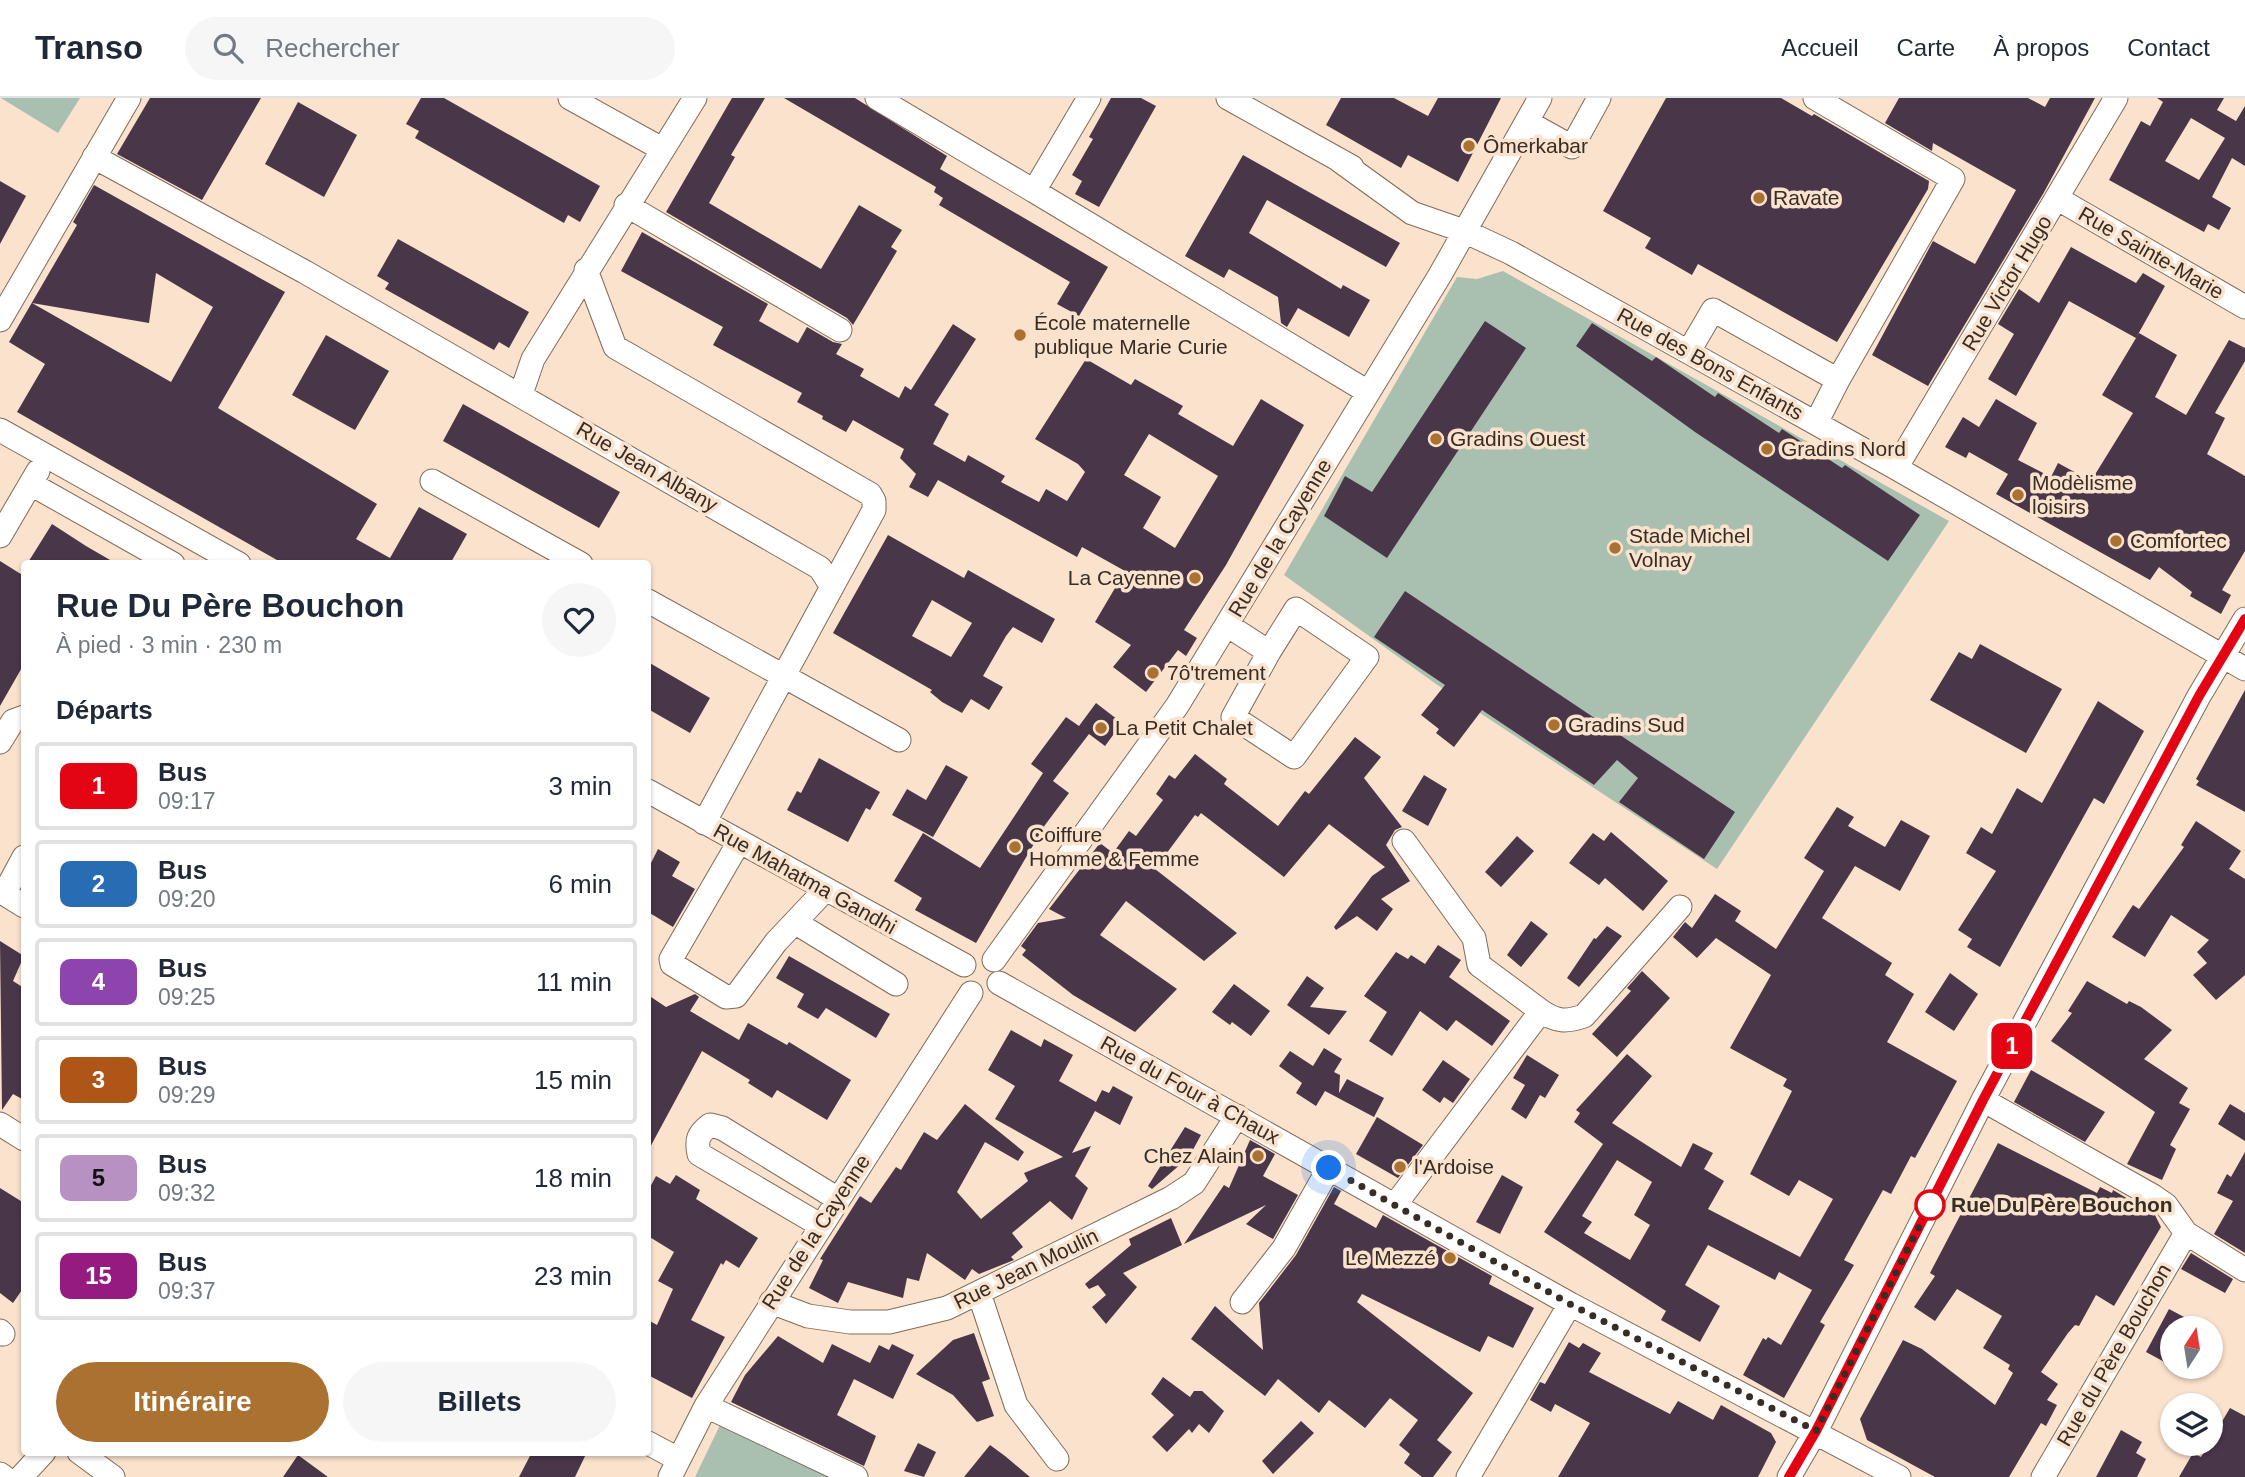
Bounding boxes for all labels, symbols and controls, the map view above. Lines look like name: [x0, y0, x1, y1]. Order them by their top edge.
search box: [185, 17, 675, 80]
text: Transo: [35, 29, 143, 66]
icon: search: [209, 29, 247, 67]
text: Rechercher: [265, 33, 400, 63]
text: Accueil: [1781, 34, 1859, 61]
text: Carte: [1897, 34, 1955, 61]
text: À propos: [1993, 34, 2089, 61]
text: Contact: [2127, 34, 2210, 61]
place label: Ômerkabar: [1483, 134, 1588, 157]
marker: Ômerkabar: [1461, 138, 1477, 154]
place label: Ravate: [1773, 186, 1840, 209]
marker: Ravate: [1751, 190, 1767, 206]
street label: Rue Sainte-Marie: [2075, 202, 2228, 303]
street label: Rue Victor Hugo: [1957, 211, 2056, 355]
street label: Rue des Bons Enfants: [1613, 303, 1807, 424]
place label: École maternelle publique Marie Curie: [1034, 311, 1228, 358]
marker: École maternelle publique Marie Curie: [1012, 327, 1028, 343]
street label: Rue Jean Albany: [573, 417, 722, 516]
place label: Gradins Ouest: [1450, 427, 1586, 450]
marker: Gradins Ouest: [1428, 431, 1444, 447]
place label: Gradins Nord: [1781, 437, 1906, 460]
marker: Gradins Nord: [1759, 441, 1775, 457]
street label: Rue de la Cayenne: [1223, 455, 1336, 621]
place label: Modèlisme loisirs: [2032, 471, 2134, 518]
marker: Modèlisme loisirs: [2010, 487, 2026, 503]
place label: Stade Michel Volnay: [1629, 524, 1750, 571]
place label: Comfortec: [2130, 529, 2227, 552]
marker: Comfortec: [2108, 533, 2124, 549]
marker: Stade Michel Volnay: [1607, 540, 1623, 556]
place label: La Cayenne: [1068, 566, 1181, 589]
marker: La Cayenne: [1187, 570, 1203, 586]
button: heart: [542, 583, 616, 657]
text: Rue Du Père Bouchon: [56, 587, 404, 624]
text: À pied · 3 min · 230 m: [56, 632, 282, 658]
place label: 7ô'trement: [1167, 661, 1266, 684]
marker: 7ô'trement: [1145, 665, 1161, 681]
text: Départs: [56, 695, 153, 725]
place label: Gradins Sud: [1568, 713, 1685, 736]
place label: La Petit Chalet: [1115, 716, 1253, 739]
marker: Gradins Sud: [1546, 717, 1562, 733]
marker: La Petit Chalet: [1093, 720, 1109, 736]
text: Bus: [158, 757, 207, 787]
text: 3 min: [548, 771, 612, 801]
text: 1: [92, 772, 105, 799]
text: 09:17: [158, 788, 216, 814]
street label: Rue Mahatma Gandhi: [710, 819, 901, 938]
place label: Coiffure Homme & Femme: [1029, 823, 1199, 870]
marker: Coiffure Homme & Femme: [1007, 839, 1023, 855]
text: Bus: [158, 855, 207, 885]
text: 6 min: [548, 869, 612, 899]
text: 2: [92, 870, 105, 897]
text: 09:20: [158, 886, 216, 912]
text: Bus: [158, 953, 207, 983]
text: 11 min: [536, 967, 612, 997]
text: 4: [92, 968, 105, 995]
text: 09:25: [158, 984, 216, 1010]
line badge: 1: [1989, 1023, 2035, 1069]
street label: Rue du Four à Chaux: [1097, 1031, 1284, 1149]
text: 1: [2005, 1032, 2019, 1059]
text: Bus: [158, 1051, 207, 1081]
text: 15 min: [534, 1065, 612, 1095]
text: 3: [92, 1066, 105, 1093]
text: 09:29: [158, 1082, 216, 1108]
place label: Chez Alain: [1144, 1144, 1244, 1167]
marker: Chez Alain: [1250, 1148, 1266, 1164]
text: Bus: [158, 1149, 207, 1179]
street label: Rue de la Cayenne: [757, 1150, 874, 1313]
your location: [1311, 1150, 1346, 1185]
place label: l'Ardoise: [1414, 1155, 1494, 1178]
marker: l'Ardoise: [1392, 1159, 1408, 1175]
text: 18 min: [534, 1163, 612, 1193]
text: 5: [92, 1164, 105, 1191]
text: 09:32: [158, 1180, 216, 1206]
marker: Rue Du Père Bouchon: [1915, 1190, 1945, 1220]
place label: Rue Du Père Bouchon: [1951, 1193, 2173, 1216]
street label: Rue Jean Moulin: [950, 1224, 1102, 1313]
place label: Le Mezzé: [1345, 1246, 1436, 1269]
text: Bus: [158, 1247, 207, 1277]
marker: Le Mezzé: [1442, 1250, 1458, 1266]
street label: Rue du Père Bouchon: [2052, 1260, 2175, 1450]
text: 23 min: [534, 1261, 612, 1291]
text: 15: [85, 1262, 112, 1289]
text: 09:37: [158, 1278, 216, 1304]
north arrow: [2160, 1316, 2222, 1379]
map controls: [2160, 1316, 2223, 1456]
button: Itinéraire: [56, 1362, 329, 1442]
button: Billets: [343, 1362, 616, 1442]
button: layers: [2160, 1393, 2223, 1456]

